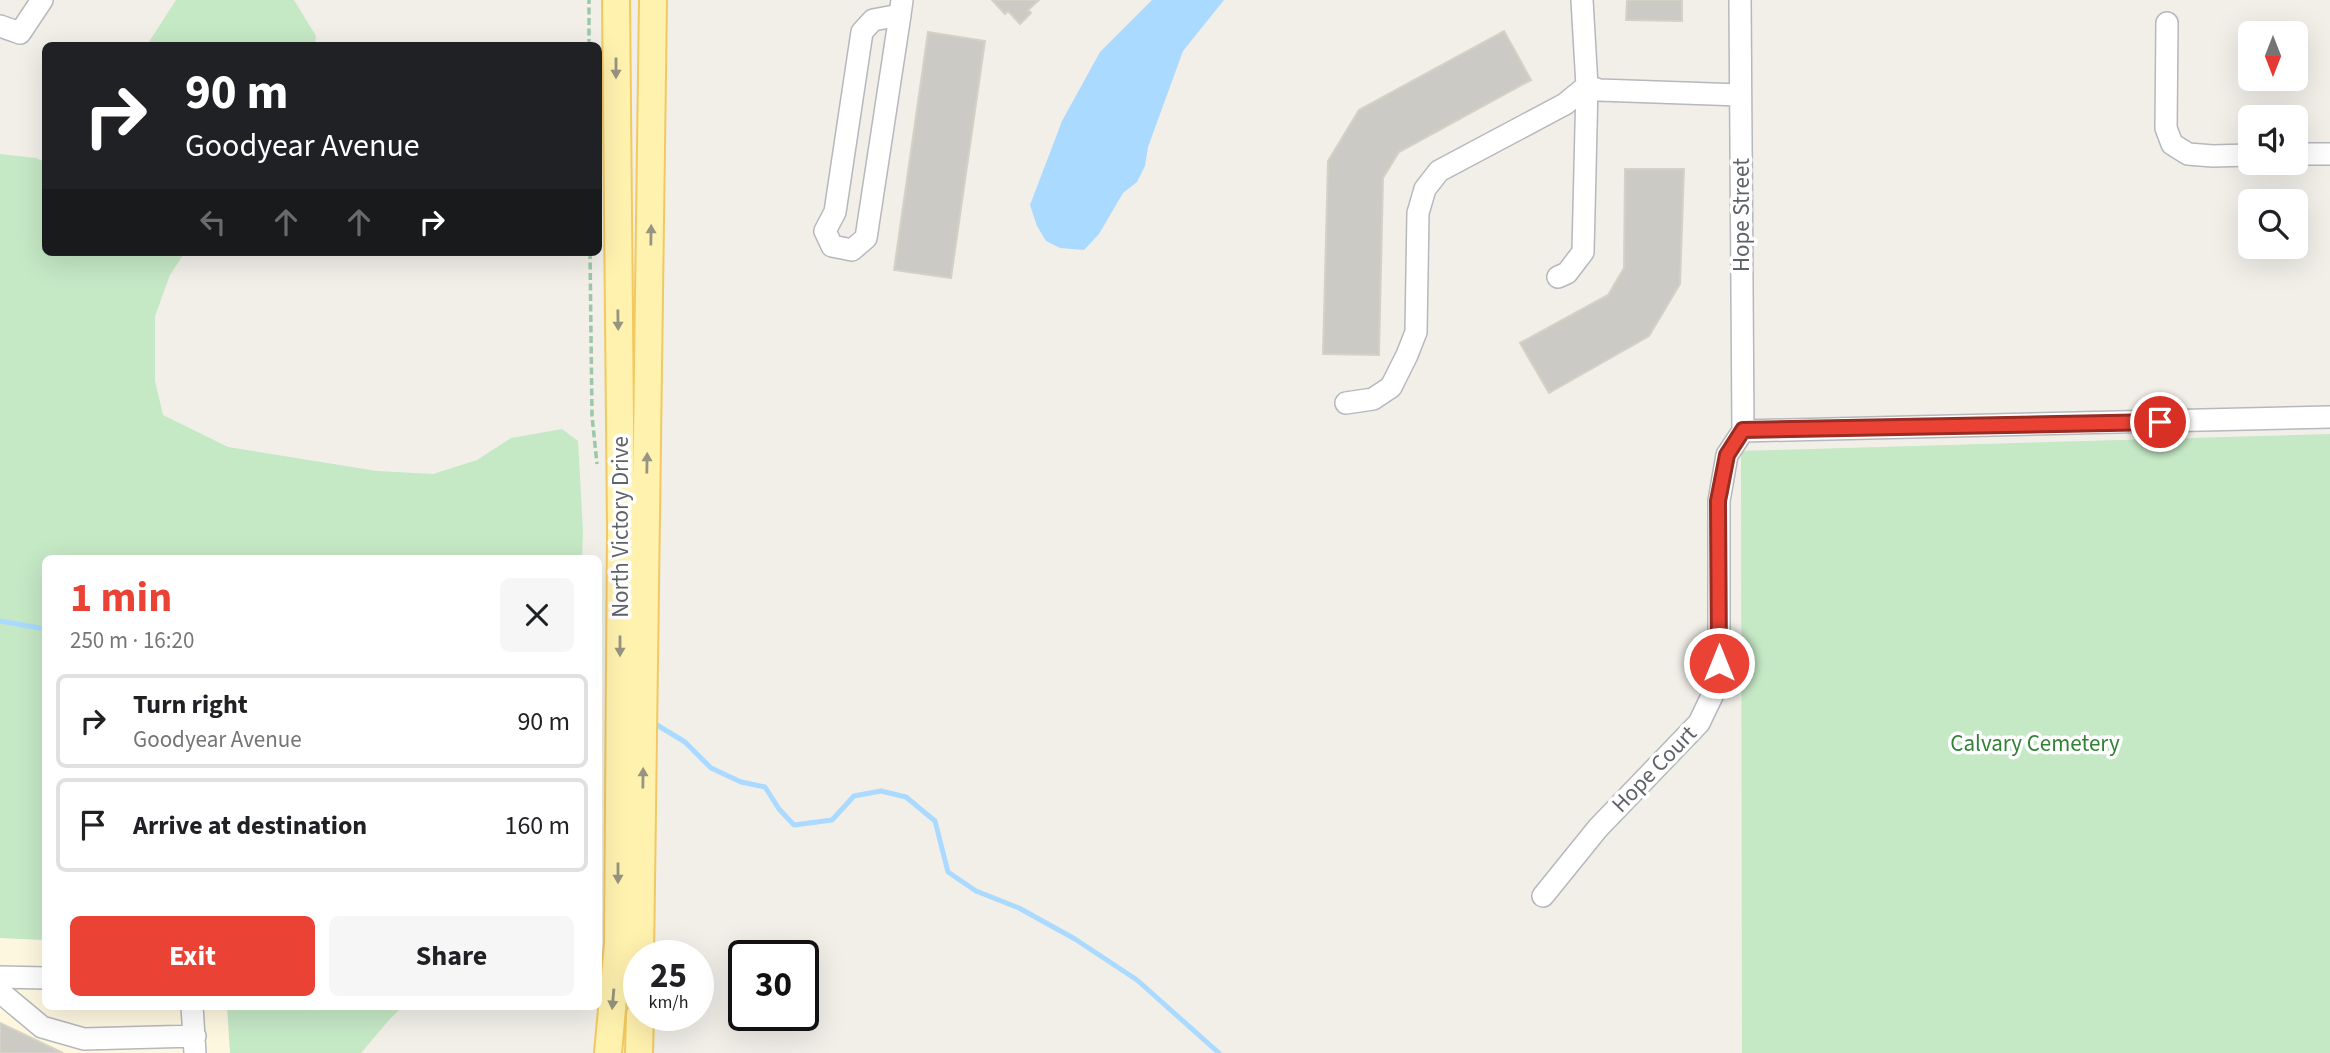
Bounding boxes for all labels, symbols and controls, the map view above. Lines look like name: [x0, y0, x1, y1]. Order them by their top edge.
north arrow: [2238, 21, 2308, 91]
map controls: [2238, 21, 2308, 259]
one-way arrow: [611, 57, 622, 79]
text: 90 m: [185, 58, 289, 128]
icon: right: [70, 70, 161, 161]
button: sound: [2238, 105, 2308, 175]
text: Goodyear Avenue: [185, 123, 420, 169]
street label: Hope Street: [1725, 158, 1758, 272]
button: search: [2238, 189, 2308, 259]
icon: left: [194, 203, 232, 241]
icon: ahead: [267, 203, 305, 241]
icon: ahead: [340, 203, 378, 241]
icon: right: [413, 203, 451, 241]
one-way arrow: [645, 224, 657, 246]
one-way arrow: [612, 309, 624, 331]
pin: [2130, 392, 2190, 452]
icon: arrive: [2141, 403, 2179, 441]
street label: North Victory Drive: [604, 436, 637, 618]
one-way arrow: [641, 451, 653, 473]
text: 1 min: [70, 568, 172, 628]
button: close: [500, 578, 574, 652]
text: 250 m · 16:20: [70, 624, 194, 657]
position arrow: [1682, 626, 1756, 700]
one-way arrow: [614, 635, 626, 657]
text: Turn right: [133, 686, 248, 723]
icon: right: [74, 702, 112, 740]
text: 90 m: [517, 703, 570, 740]
street label: Hope Court: [1604, 718, 1704, 820]
text: Goodyear Avenue: [133, 723, 302, 756]
park label: Calvary Cemetery: [1950, 727, 2120, 760]
one-way arrow: [637, 766, 649, 788]
icon: arrive: [74, 806, 112, 844]
text: Arrive at destination: [133, 807, 367, 844]
text: 160 m: [504, 807, 570, 844]
one-way arrow: [612, 863, 624, 885]
button: Exit: [70, 916, 315, 996]
button: Share: [329, 916, 574, 996]
speed limit sign: 30: [728, 940, 819, 1031]
text: 25: [650, 951, 687, 1001]
one-way arrow: [607, 988, 618, 1010]
text: km/h: [649, 990, 688, 1015]

